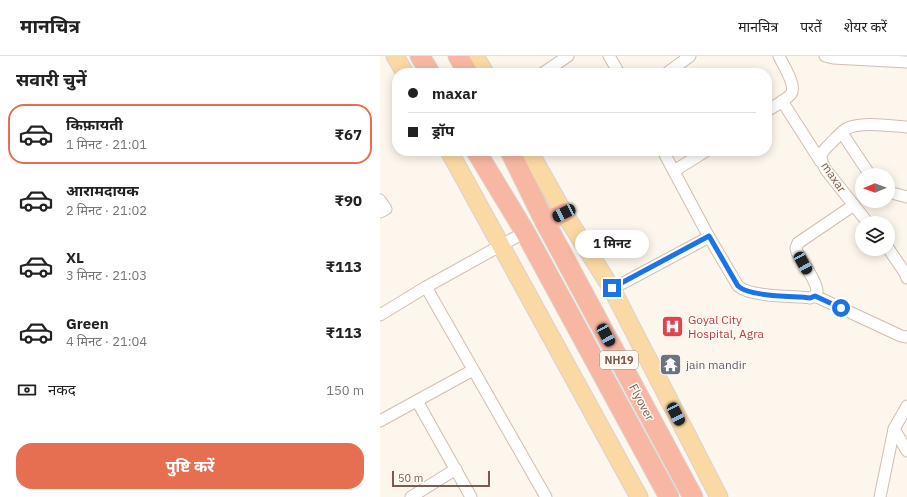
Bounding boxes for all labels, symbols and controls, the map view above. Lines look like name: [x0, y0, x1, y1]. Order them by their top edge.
text: मानचित्र: [20, 14, 80, 38]
text: मानचित्र: [738, 18, 778, 36]
text: परतें: [800, 18, 822, 36]
text: शेयर करें: [844, 18, 887, 36]
text: सवारी चुनें: [16, 68, 86, 91]
text: maxar: [432, 84, 477, 103]
text: किफ़ायती: [66, 115, 123, 134]
icon: car: [18, 116, 54, 152]
text: ड्रॉप: [432, 121, 454, 140]
text: ₹67: [335, 125, 362, 144]
text: 1 मिनट · 21:01: [66, 136, 147, 153]
street label: maxar: [818, 159, 850, 196]
north arrow: [855, 168, 895, 208]
map controls: [855, 168, 895, 256]
text: आरामदायक: [66, 181, 139, 200]
icon: car: [18, 182, 54, 218]
text: ₹90: [335, 191, 362, 210]
text: 2 मिनट · 21:02: [66, 202, 147, 219]
car: [551, 202, 577, 224]
button: layers: [855, 216, 895, 256]
callout: 1 मिनट: [575, 230, 649, 258]
text: 1 मिनट: [593, 235, 631, 252]
icon: car: [18, 248, 54, 284]
text: XL: [66, 248, 84, 267]
car: [792, 250, 814, 276]
text: ₹113: [326, 257, 362, 276]
text: 3 मिनट · 21:03: [66, 267, 147, 284]
route end: [603, 279, 621, 297]
route start: [832, 299, 850, 317]
place label: Goyal City Hospital, Agra: [688, 312, 764, 341]
hospital icon: Goyal City Hospital, Agra: [660, 313, 686, 339]
icon: car: [18, 314, 54, 350]
text: Green: [66, 314, 109, 333]
car: [595, 322, 617, 348]
text: ₹113: [326, 323, 362, 342]
text: 4 मिनट · 21:04: [66, 333, 147, 350]
road number: NH19: [600, 351, 638, 369]
temple icon: jain mandir: [657, 351, 683, 377]
place label: jain mandir: [686, 357, 747, 372]
icon: cash: [16, 379, 38, 401]
text: नकद: [48, 380, 76, 399]
street label: Flyover: [626, 381, 658, 423]
text: 150 m: [326, 382, 364, 399]
car: [665, 401, 687, 427]
button: पुष्टि करें: [16, 443, 364, 489]
scale bar: [392, 469, 490, 488]
text: 50 m: [398, 471, 423, 485]

